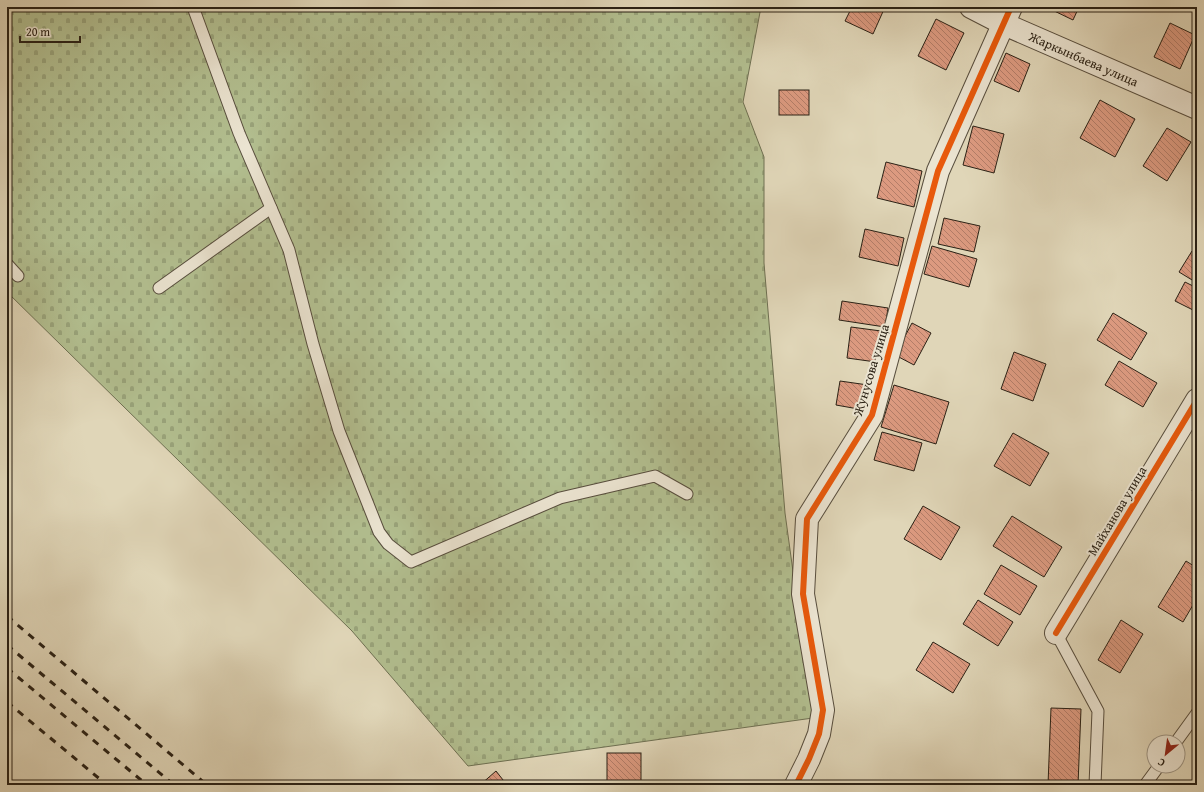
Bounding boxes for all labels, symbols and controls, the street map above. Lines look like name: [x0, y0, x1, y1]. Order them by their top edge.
scale bar: [20, 18, 80, 44]
text: 20 m: [26, 23, 50, 40]
street label: Жаркынбаева улица: [1025, 26, 1142, 91]
street label: Жунусова улица: [848, 321, 894, 419]
street label: Майханова улица: [1083, 462, 1152, 559]
north arrow: [1146, 734, 1186, 774]
text: С: [1155, 754, 1168, 771]

